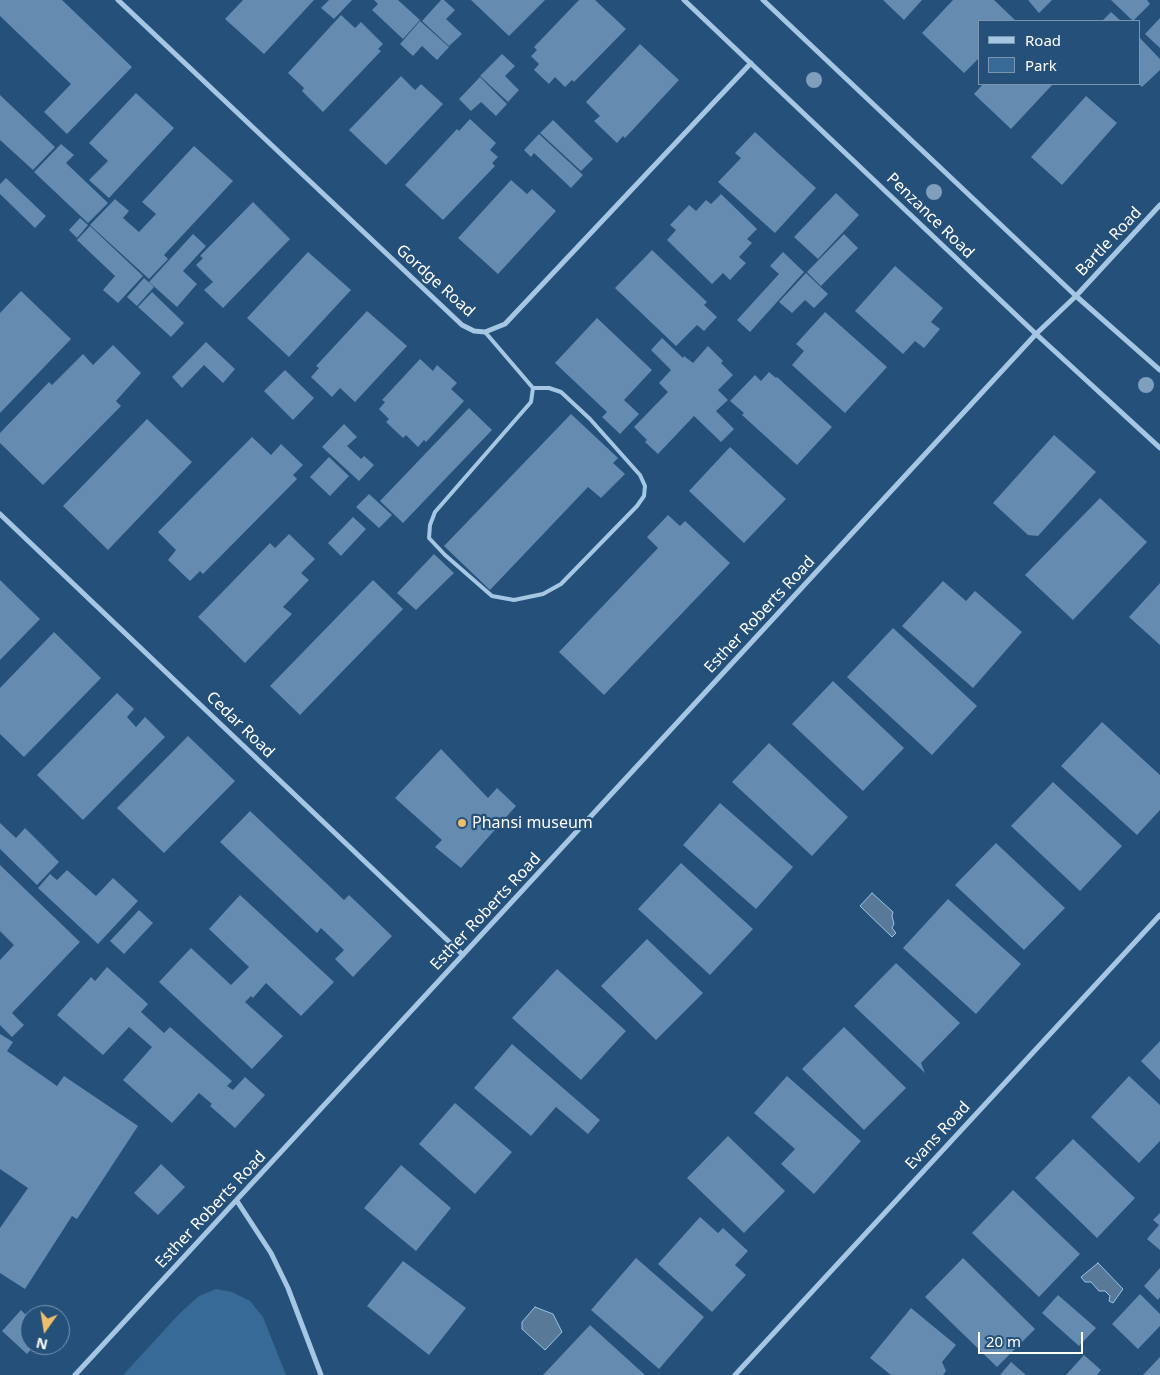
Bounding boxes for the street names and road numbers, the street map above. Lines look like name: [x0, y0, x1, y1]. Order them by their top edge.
street label: Penzance Road: [882, 169, 978, 263]
street label: Bartle Road: [1072, 203, 1146, 281]
street label: Gordge Road: [392, 241, 478, 321]
street label: Esther Roberts Road: [701, 552, 819, 678]
street label: Cedar Road: [202, 688, 278, 762]
street label: Esther Roberts Road: [427, 849, 545, 975]
street label: Evans Road: [902, 1098, 974, 1174]
street label: Esther Roberts Road: [152, 1147, 270, 1273]

